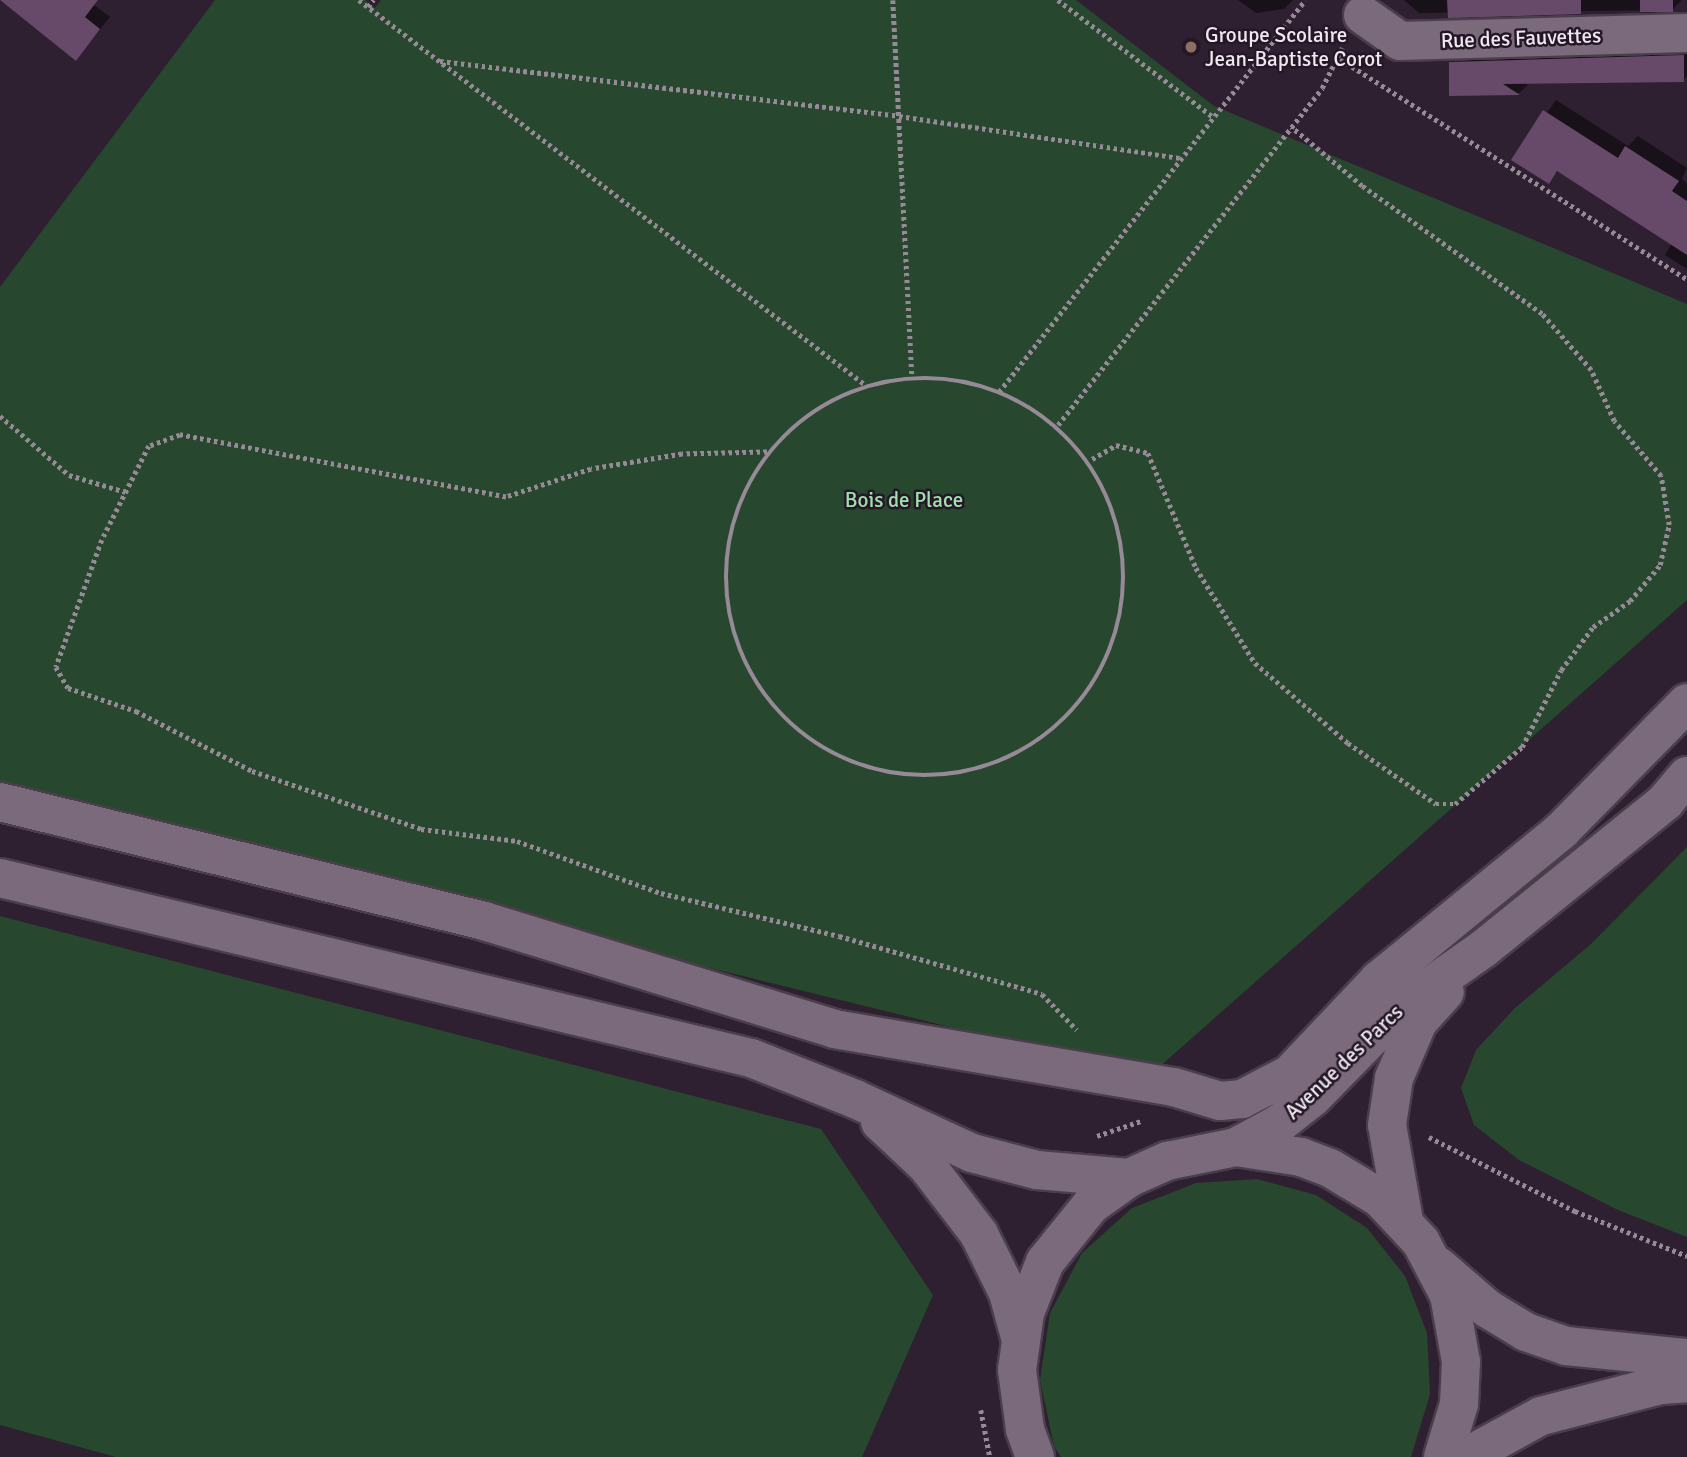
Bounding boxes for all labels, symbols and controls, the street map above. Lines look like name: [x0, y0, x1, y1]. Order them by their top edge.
place label: Groupe Scolaire Jean-Baptiste Corot: [1205, 22, 1382, 72]
street label: Rue des Fauvettes: [1440, 23, 1602, 53]
marker: Groupe Scolaire Jean-Baptiste Corot: [1183, 39, 1199, 55]
park label: Bois de Place: [845, 487, 963, 513]
street label: Avenue des Parcs: [1280, 999, 1408, 1125]

